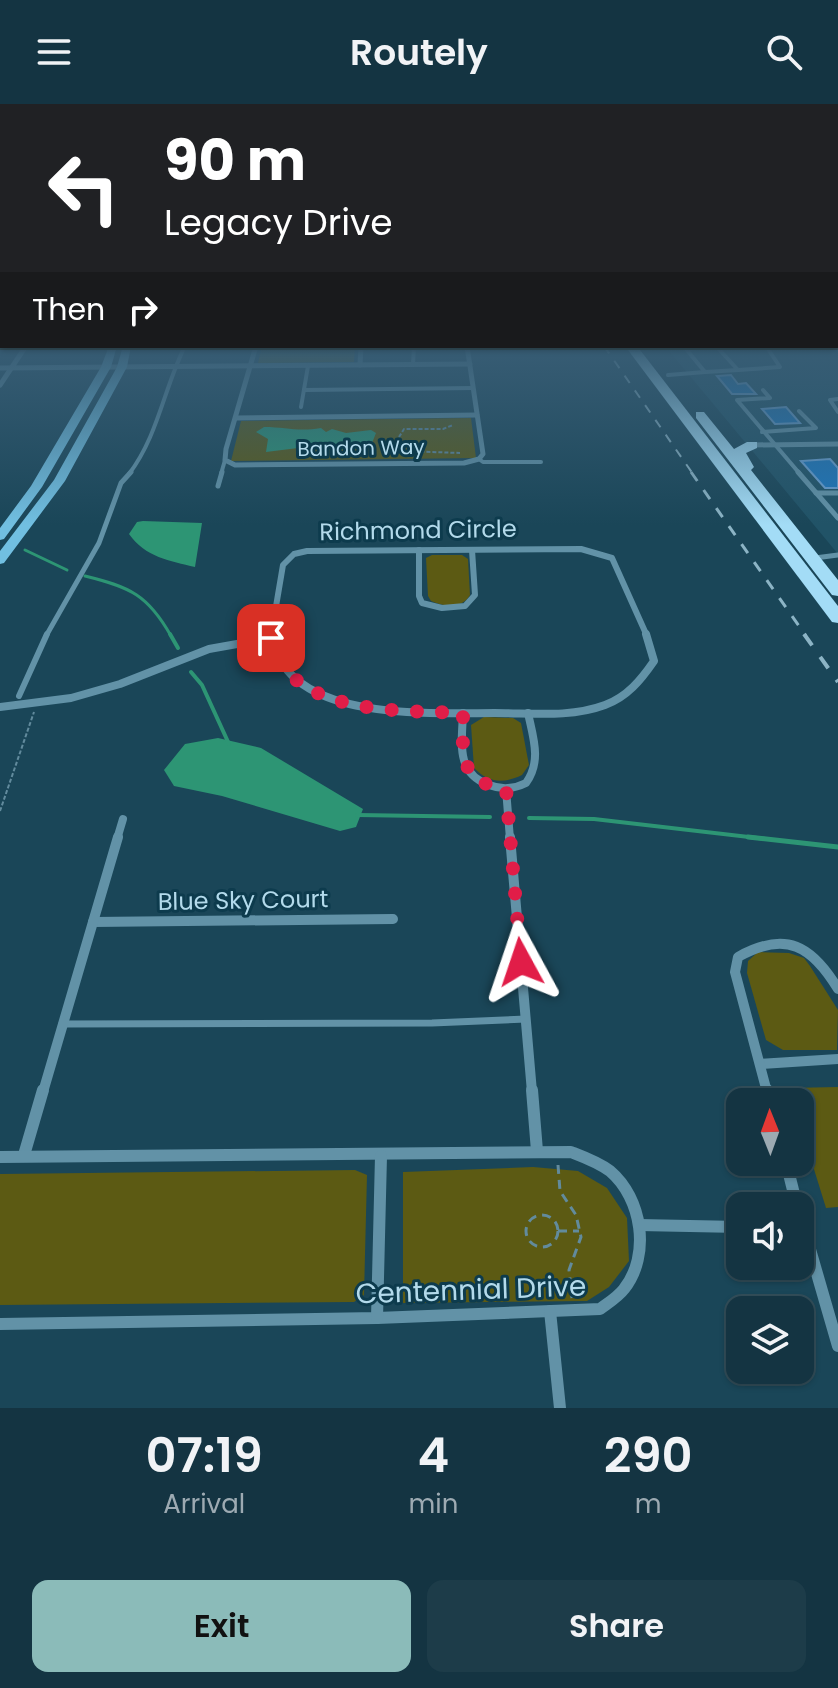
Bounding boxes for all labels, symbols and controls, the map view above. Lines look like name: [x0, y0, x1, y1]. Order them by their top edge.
text: Routely: [350, 27, 488, 78]
icon: menu: [32, 30, 76, 74]
icon: search: [762, 30, 806, 74]
text: 90 m: [164, 121, 306, 200]
icon: left: [32, 136, 136, 240]
text: Legacy Drive: [164, 197, 393, 248]
text: Then: [32, 288, 105, 331]
icon: right: [121, 288, 165, 332]
street label: Bandon Way: [297, 433, 425, 463]
street label: Richmond Circle: [319, 512, 517, 548]
pin: [237, 604, 305, 672]
icon: arrive: [249, 616, 293, 660]
street label: Blue Sky Court: [157, 882, 329, 918]
position arrow: [479, 920, 563, 1004]
north arrow: [726, 1088, 814, 1176]
map controls: [726, 1088, 814, 1384]
button: sound: [726, 1192, 814, 1280]
street label: Centennial Drive: [355, 1266, 587, 1314]
button: layers: [726, 1296, 814, 1384]
text: 07:19: [146, 1422, 263, 1489]
text: 4: [418, 1422, 449, 1489]
text: 290: [604, 1422, 692, 1489]
text: Arrival: [163, 1486, 245, 1522]
text: min: [408, 1486, 458, 1522]
text: m: [635, 1486, 662, 1522]
button: Exit: [32, 1580, 411, 1672]
button: Share: [427, 1580, 806, 1672]

